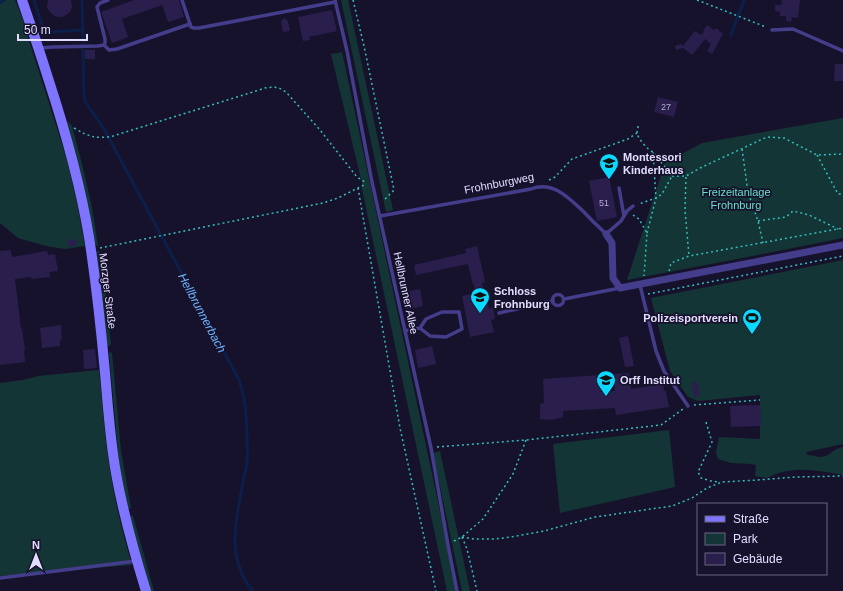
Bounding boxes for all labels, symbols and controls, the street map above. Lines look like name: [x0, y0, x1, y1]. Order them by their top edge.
scale bar: [18, 16, 87, 42]
text: 50 m: [24, 23, 51, 37]
house number: 27: [661, 102, 671, 112]
place label: Montessori Kinderhaus: [623, 151, 684, 176]
school or university icon: Montessori Kinderhaus: [598, 152, 620, 180]
street label: Frohnburgweg: [463, 170, 535, 196]
park label: Freizeitanlage Frohnburg: [701, 186, 771, 211]
house number: 51: [599, 198, 609, 208]
street label: Hellbrunner Allee: [391, 251, 421, 335]
street label: Morzger Straße: [97, 252, 119, 330]
water label: Hellbrunnerbach: [175, 271, 229, 355]
place label: Schloss Frohnburg: [494, 285, 550, 310]
school or university icon: Schloss Frohnburg: [469, 286, 491, 314]
sports icon: Polizeisportverein: [741, 307, 763, 335]
place label: Polizeisportverein: [643, 312, 738, 324]
school or university icon: Orff Institut: [595, 369, 617, 397]
place label: Orff Institut: [620, 374, 680, 386]
legend: [697, 503, 827, 575]
text: Straße: [733, 512, 769, 526]
text: Park: [733, 532, 759, 546]
north arrow: [16, 535, 56, 575]
text: N: [32, 539, 40, 551]
text: Gebäude: [733, 552, 783, 566]

